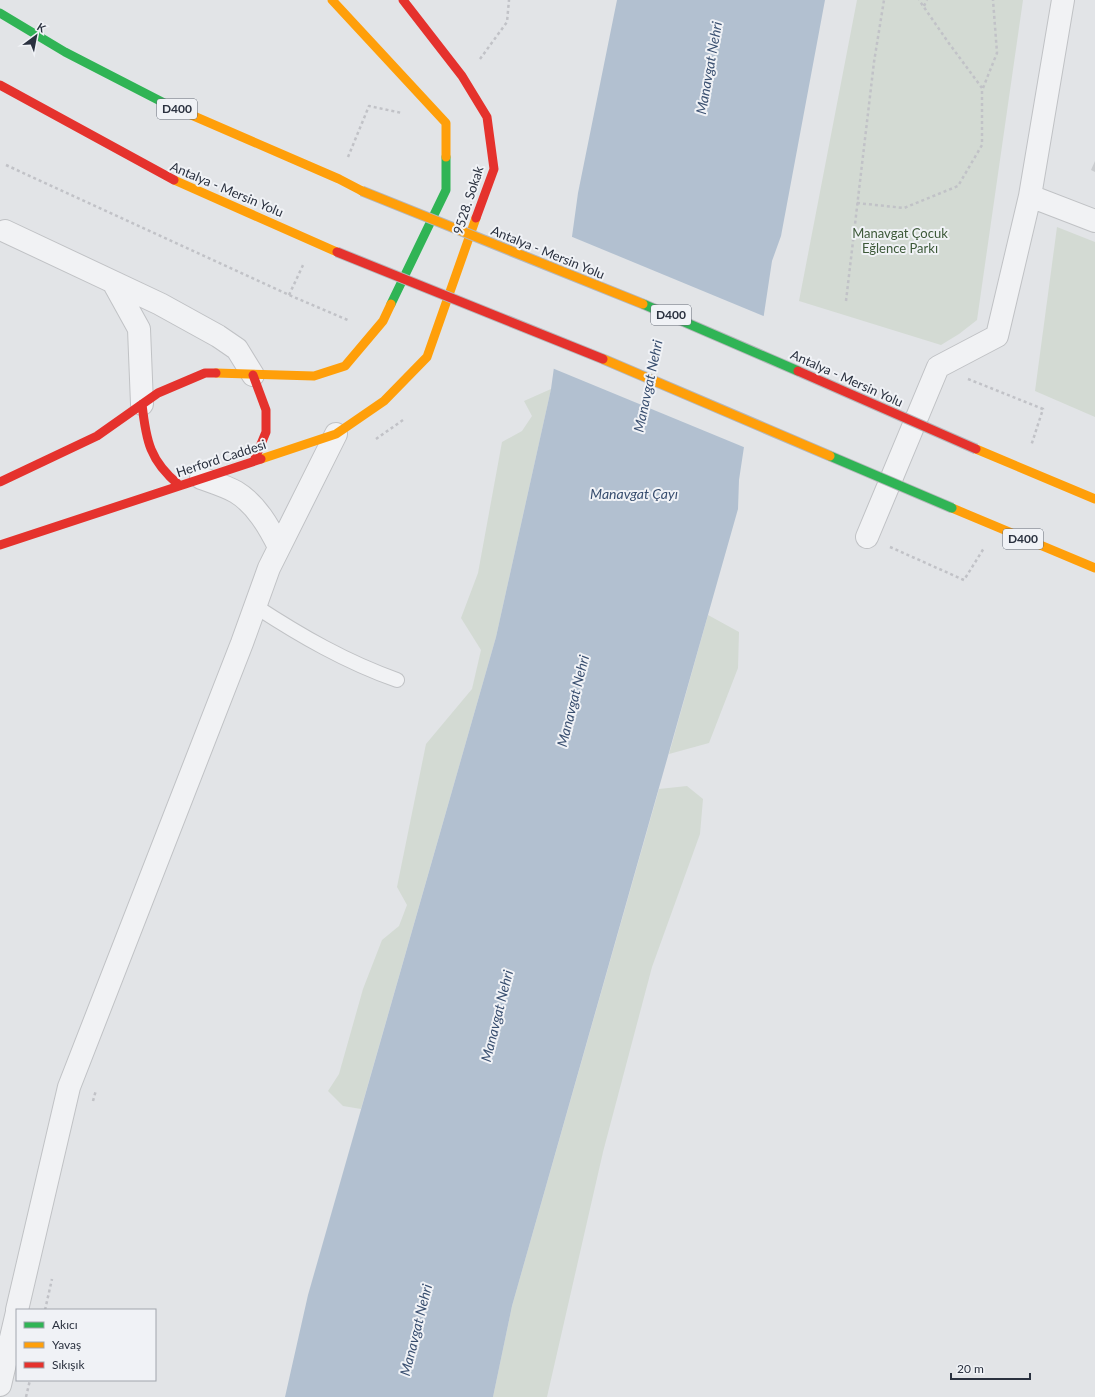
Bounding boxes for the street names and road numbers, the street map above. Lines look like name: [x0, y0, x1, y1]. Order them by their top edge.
road number: D400: [157, 99, 197, 119]
street label: Antalya - Mersin Yolu: [168, 158, 286, 220]
street label: 9528. Sokak: [449, 164, 487, 236]
street label: Antalya - Mersin Yolu: [489, 222, 607, 282]
road number: D400: [651, 305, 691, 325]
street label: Antalya - Mersin Yolu: [788, 346, 906, 410]
street label: Herford Caddesi: [174, 436, 268, 480]
road number: D400: [1003, 529, 1043, 549]

